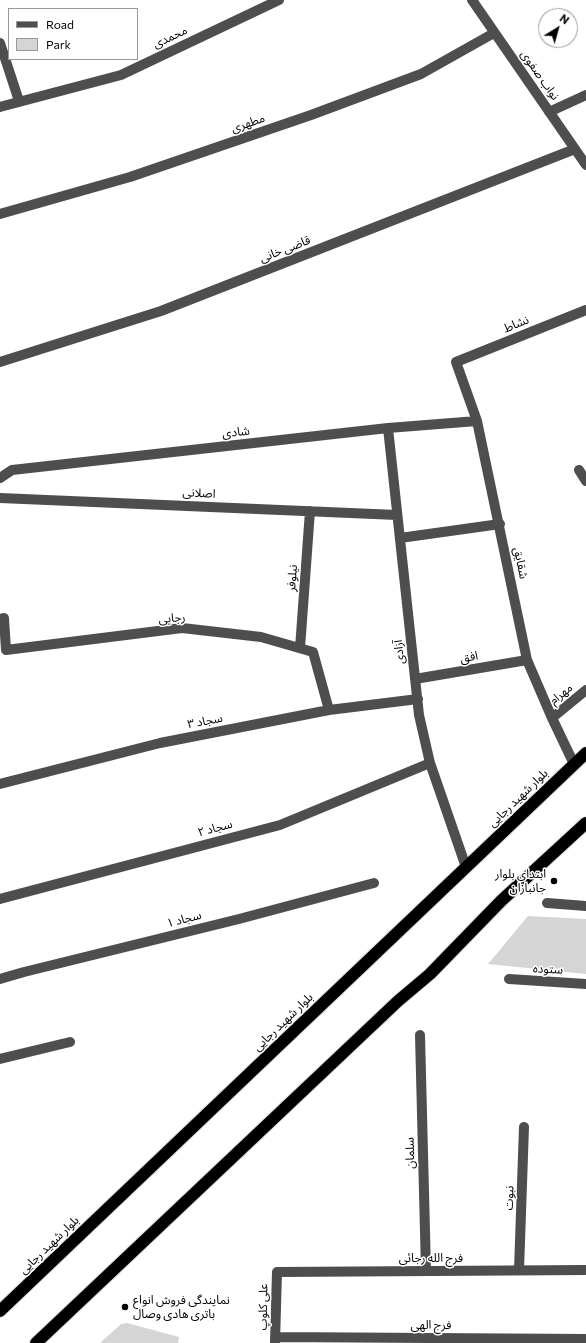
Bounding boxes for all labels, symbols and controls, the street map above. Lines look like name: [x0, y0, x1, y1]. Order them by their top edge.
legend: [8, 8, 138, 60]
north arrow: [538, 8, 578, 48]
text: N: [558, 11, 572, 26]
text: Road: [46, 17, 74, 31]
street label: محمدی: [150, 23, 190, 51]
text: Park: [46, 37, 71, 51]
street label: نواب صفوی: [518, 47, 562, 103]
street label: مطهری: [229, 111, 267, 135]
street label: قاضی خانی: [257, 233, 313, 265]
street label: نشاط: [501, 312, 531, 336]
street label: شادی: [221, 423, 251, 441]
street label: اصلانی: [182, 485, 216, 501]
street label: شقایق: [511, 546, 531, 580]
street label: نیلوفر: [284, 564, 300, 592]
street label: رجایی: [158, 610, 186, 626]
street label: آزادی: [391, 639, 407, 665]
street label: افق: [459, 648, 479, 666]
street label: مهرام: [547, 680, 575, 708]
street label: سجاد ۳: [186, 711, 224, 731]
street label: بلوار شهید رجایی: [485, 766, 551, 830]
street label: سجاد ۲: [196, 816, 234, 840]
place label: ابتدای بلوار جانبازان: [495, 867, 546, 895]
marker: ابتدای بلوار جانبازان: [549, 876, 559, 886]
street label: سجاد ۱: [165, 908, 203, 930]
street label: ستوده: [533, 961, 563, 977]
street label: بلوار شهید رجایی: [250, 990, 316, 1054]
street label: سلمان: [403, 1137, 417, 1169]
street label: نبوت: [501, 1185, 517, 1211]
street label: بلوار شهید رجایی: [16, 1213, 82, 1277]
street label: فرج الله رجائی: [399, 1251, 463, 1265]
street label: علی کلوپ: [255, 1283, 271, 1331]
place label: نمایندگی فروش انواع باتری هادی وصال: [133, 1293, 230, 1321]
marker: نمایندگی فروش انواع باتری هادی وصال: [120, 1302, 130, 1312]
street label: فرج الهی: [411, 1318, 451, 1332]

